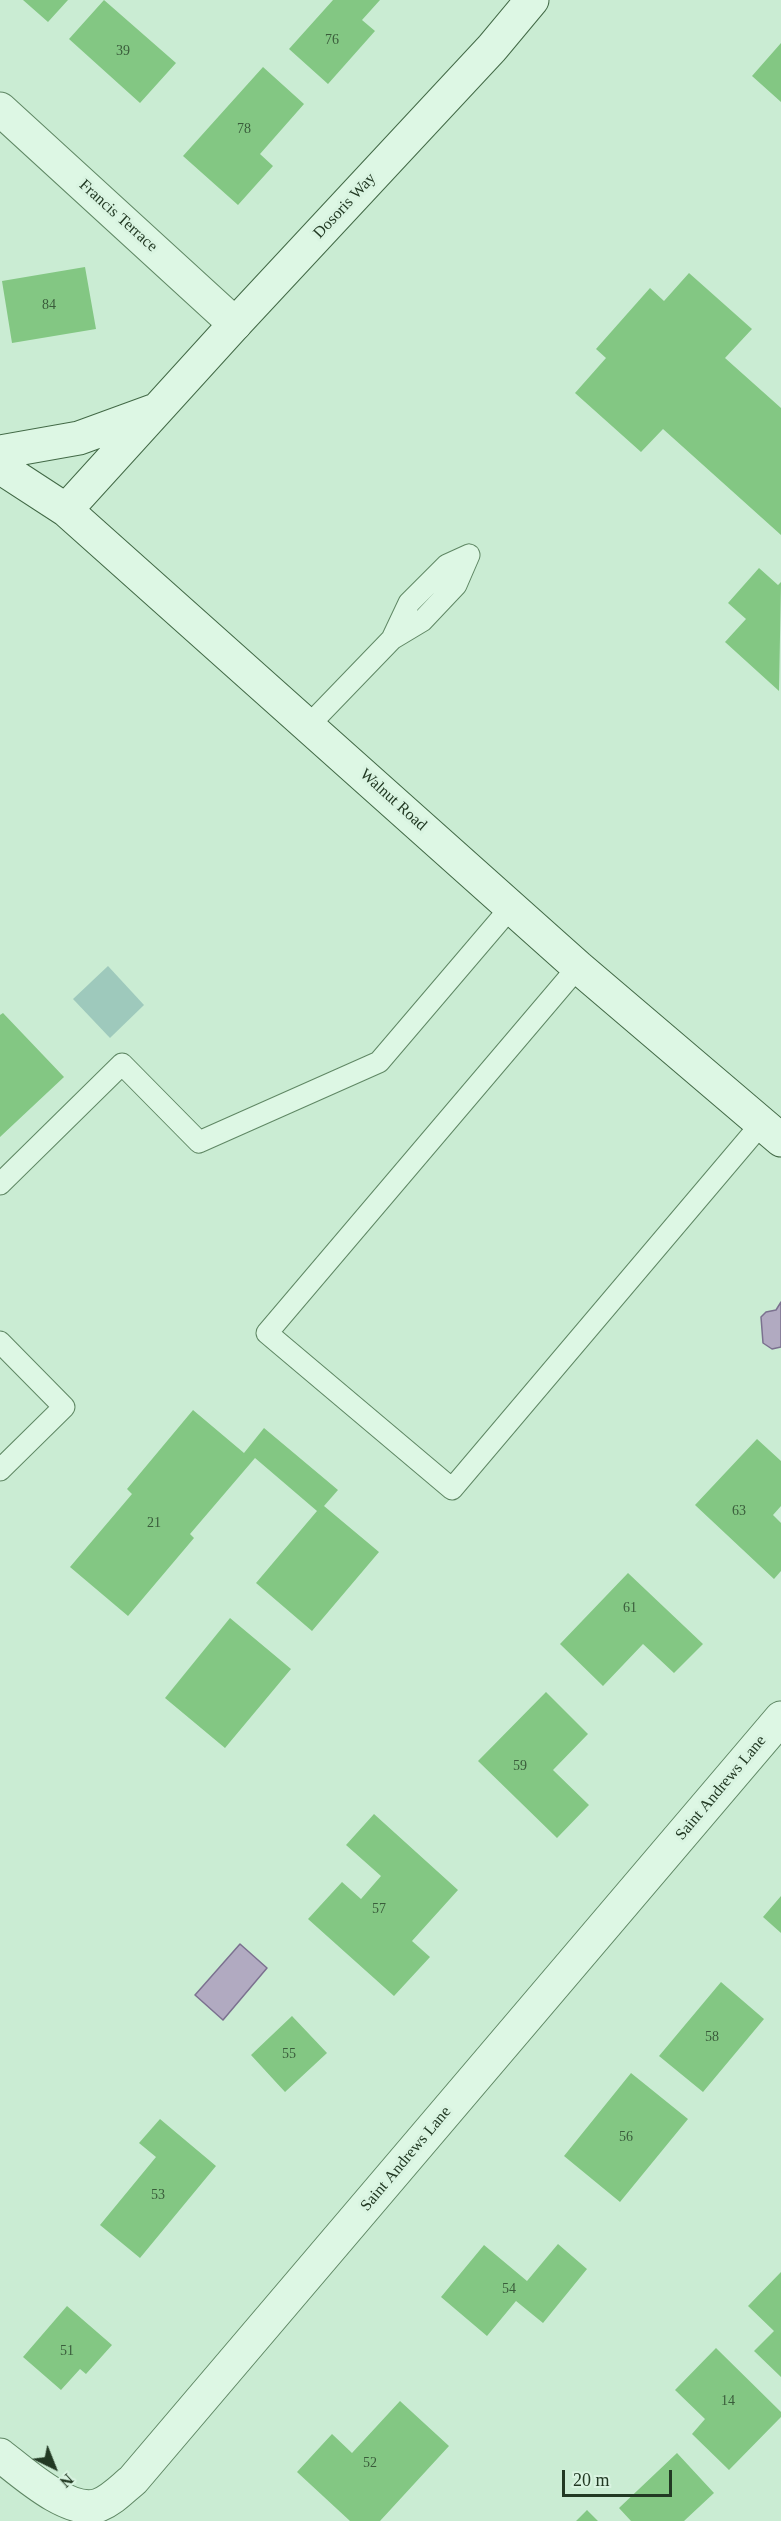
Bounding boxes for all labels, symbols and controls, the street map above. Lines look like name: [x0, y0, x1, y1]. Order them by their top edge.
house number: 76: [325, 32, 339, 48]
house number: 39: [116, 43, 130, 59]
house number: 78: [237, 121, 251, 137]
street label: Dosoris Way: [310, 169, 380, 243]
street label: Francis Terrace: [75, 176, 161, 256]
house number: 84: [42, 297, 56, 313]
street label: Walnut Road: [356, 765, 430, 835]
house number: 63: [732, 1503, 746, 1519]
house number: 21: [147, 1515, 161, 1531]
house number: 61: [623, 1600, 637, 1616]
street label: Saint Andrews Lane: [672, 1732, 770, 1844]
house number: 59: [513, 1758, 527, 1774]
house number: 57: [372, 1901, 386, 1917]
house number: 58: [705, 2029, 719, 2045]
house number: 55: [282, 2046, 296, 2062]
street label: Saint Andrews Lane: [357, 2103, 455, 2215]
house number: 56: [619, 2129, 633, 2145]
house number: 53: [151, 2187, 165, 2203]
house number: 54: [502, 2281, 516, 2297]
house number: 51: [60, 2343, 74, 2359]
house number: 14: [721, 2393, 735, 2409]
north arrow: [24, 2437, 84, 2497]
house number: 52: [363, 2455, 377, 2471]
scale bar: [565, 2458, 674, 2496]
text: N: [57, 2470, 77, 2491]
text: 20 m: [573, 2470, 610, 2490]

